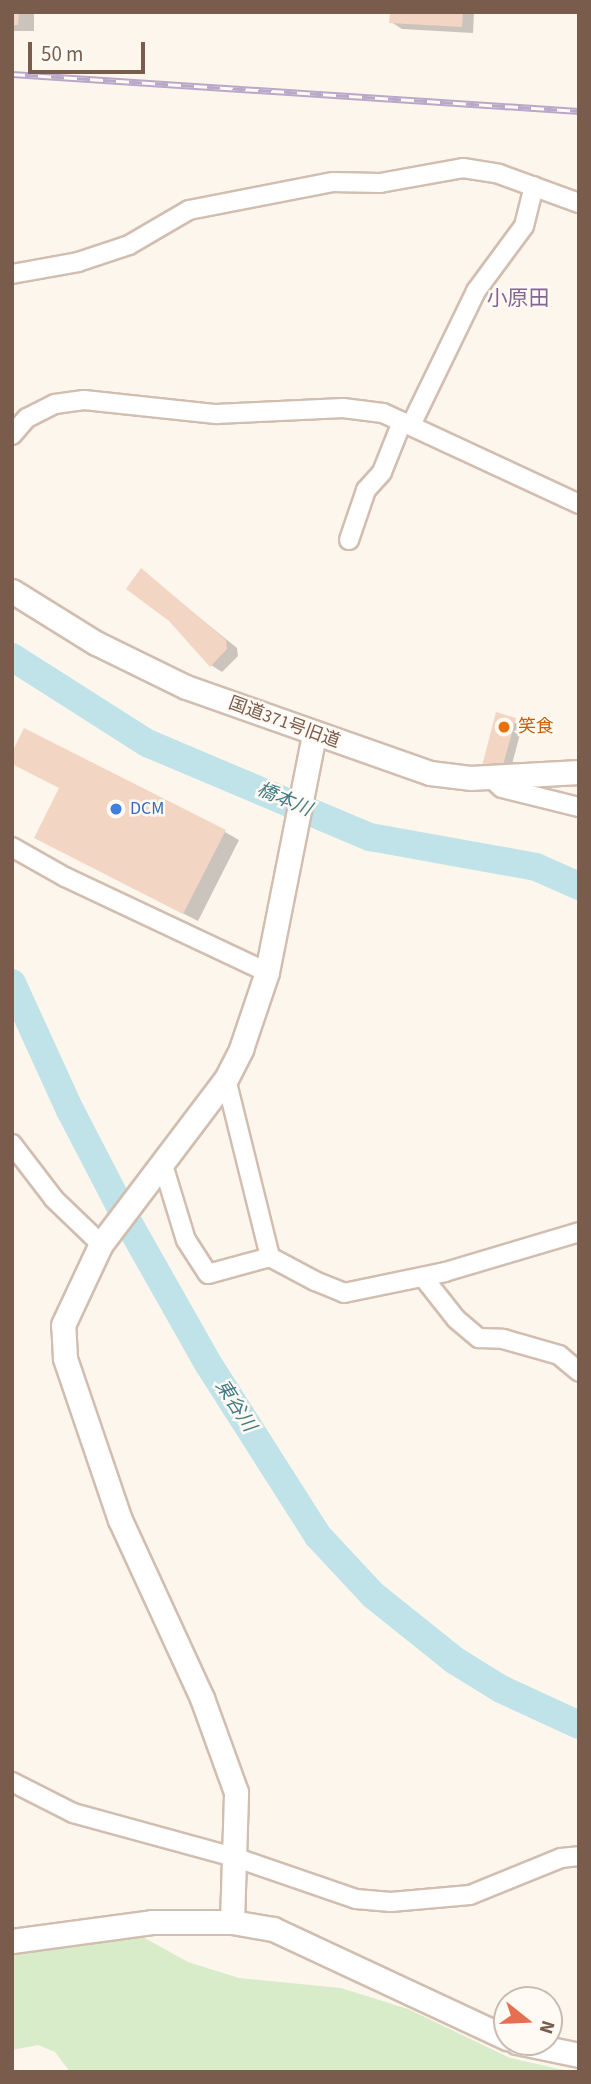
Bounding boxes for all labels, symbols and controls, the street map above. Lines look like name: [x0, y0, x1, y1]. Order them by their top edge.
scale bar: [32, 28, 149, 72]
text: 50 m: [41, 39, 83, 69]
district label: 小原田: [487, 285, 549, 311]
street label: 国道371号旧道: [225, 693, 343, 753]
place label: 笑食: [518, 716, 554, 738]
marker: 笑食: [496, 719, 512, 735]
water label: 橋本川: [253, 778, 315, 822]
place label: DCM: [130, 798, 164, 820]
marker: DCM: [108, 801, 124, 817]
water label: 東谷川: [210, 1376, 260, 1436]
north arrow: [493, 1986, 563, 2056]
text: N: [532, 2017, 561, 2037]

